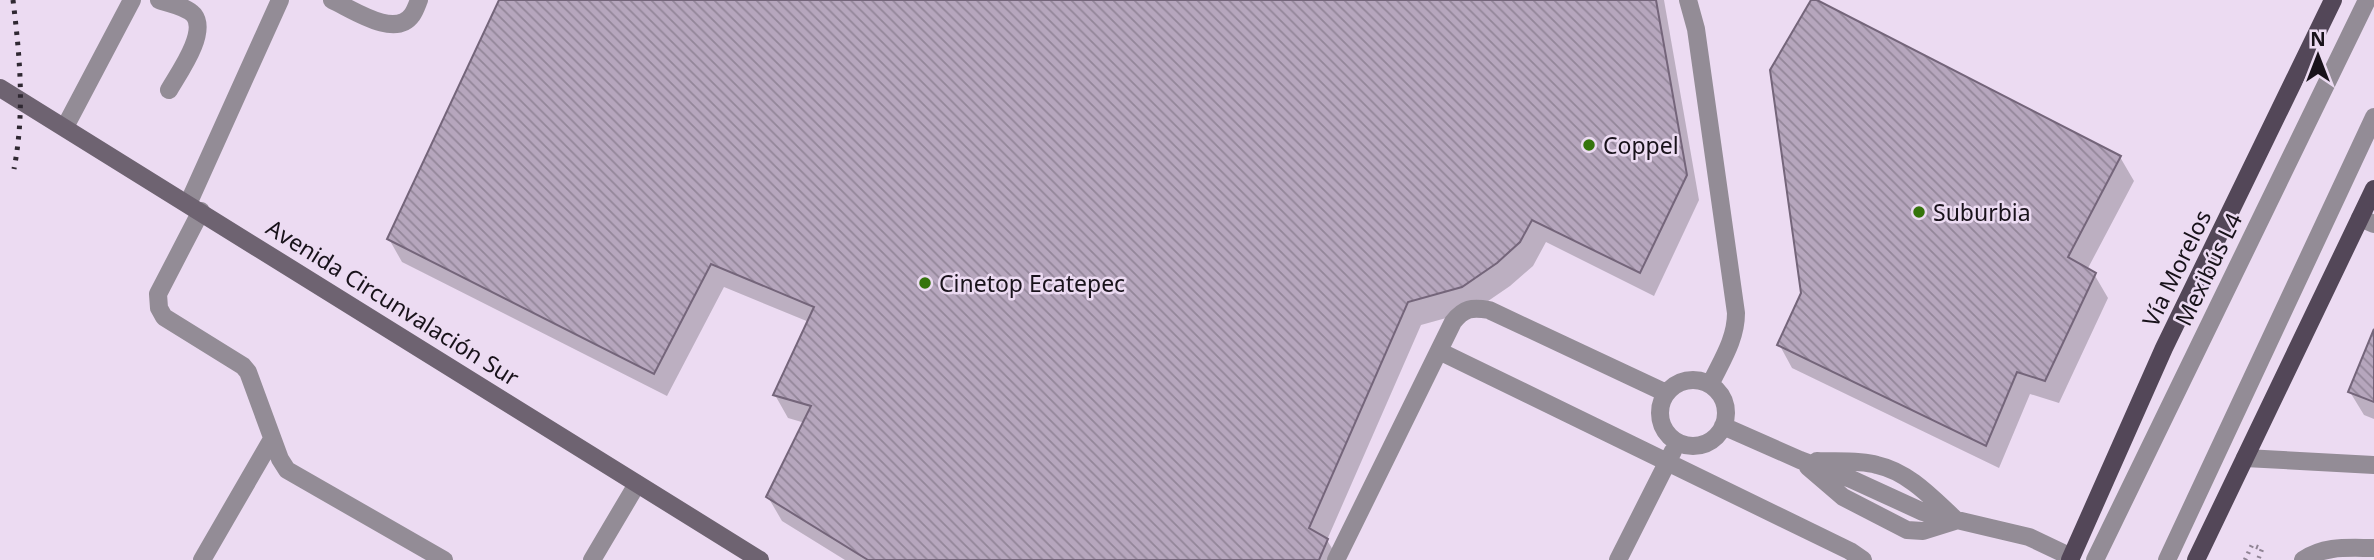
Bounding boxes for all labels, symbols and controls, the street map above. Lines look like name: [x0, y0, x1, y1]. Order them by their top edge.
north arrow: [2283, 21, 2353, 91]
text: N: [2310, 26, 2326, 52]
place label: Coppel: [1603, 129, 1679, 161]
marker: Coppel: [1581, 137, 1597, 153]
place label: Suburbia: [1933, 196, 2031, 228]
marker: Suburbia: [1911, 204, 1927, 220]
street label: Vía Morelos: [2134, 204, 2218, 332]
street label: Mexibús L4: [2167, 207, 2249, 331]
street label: Avenida Circunvalación Sur: [261, 211, 526, 393]
place label: Cinetop Ecatepec: [939, 267, 1125, 299]
marker: Cinetop Ecatepec: [917, 275, 933, 291]

